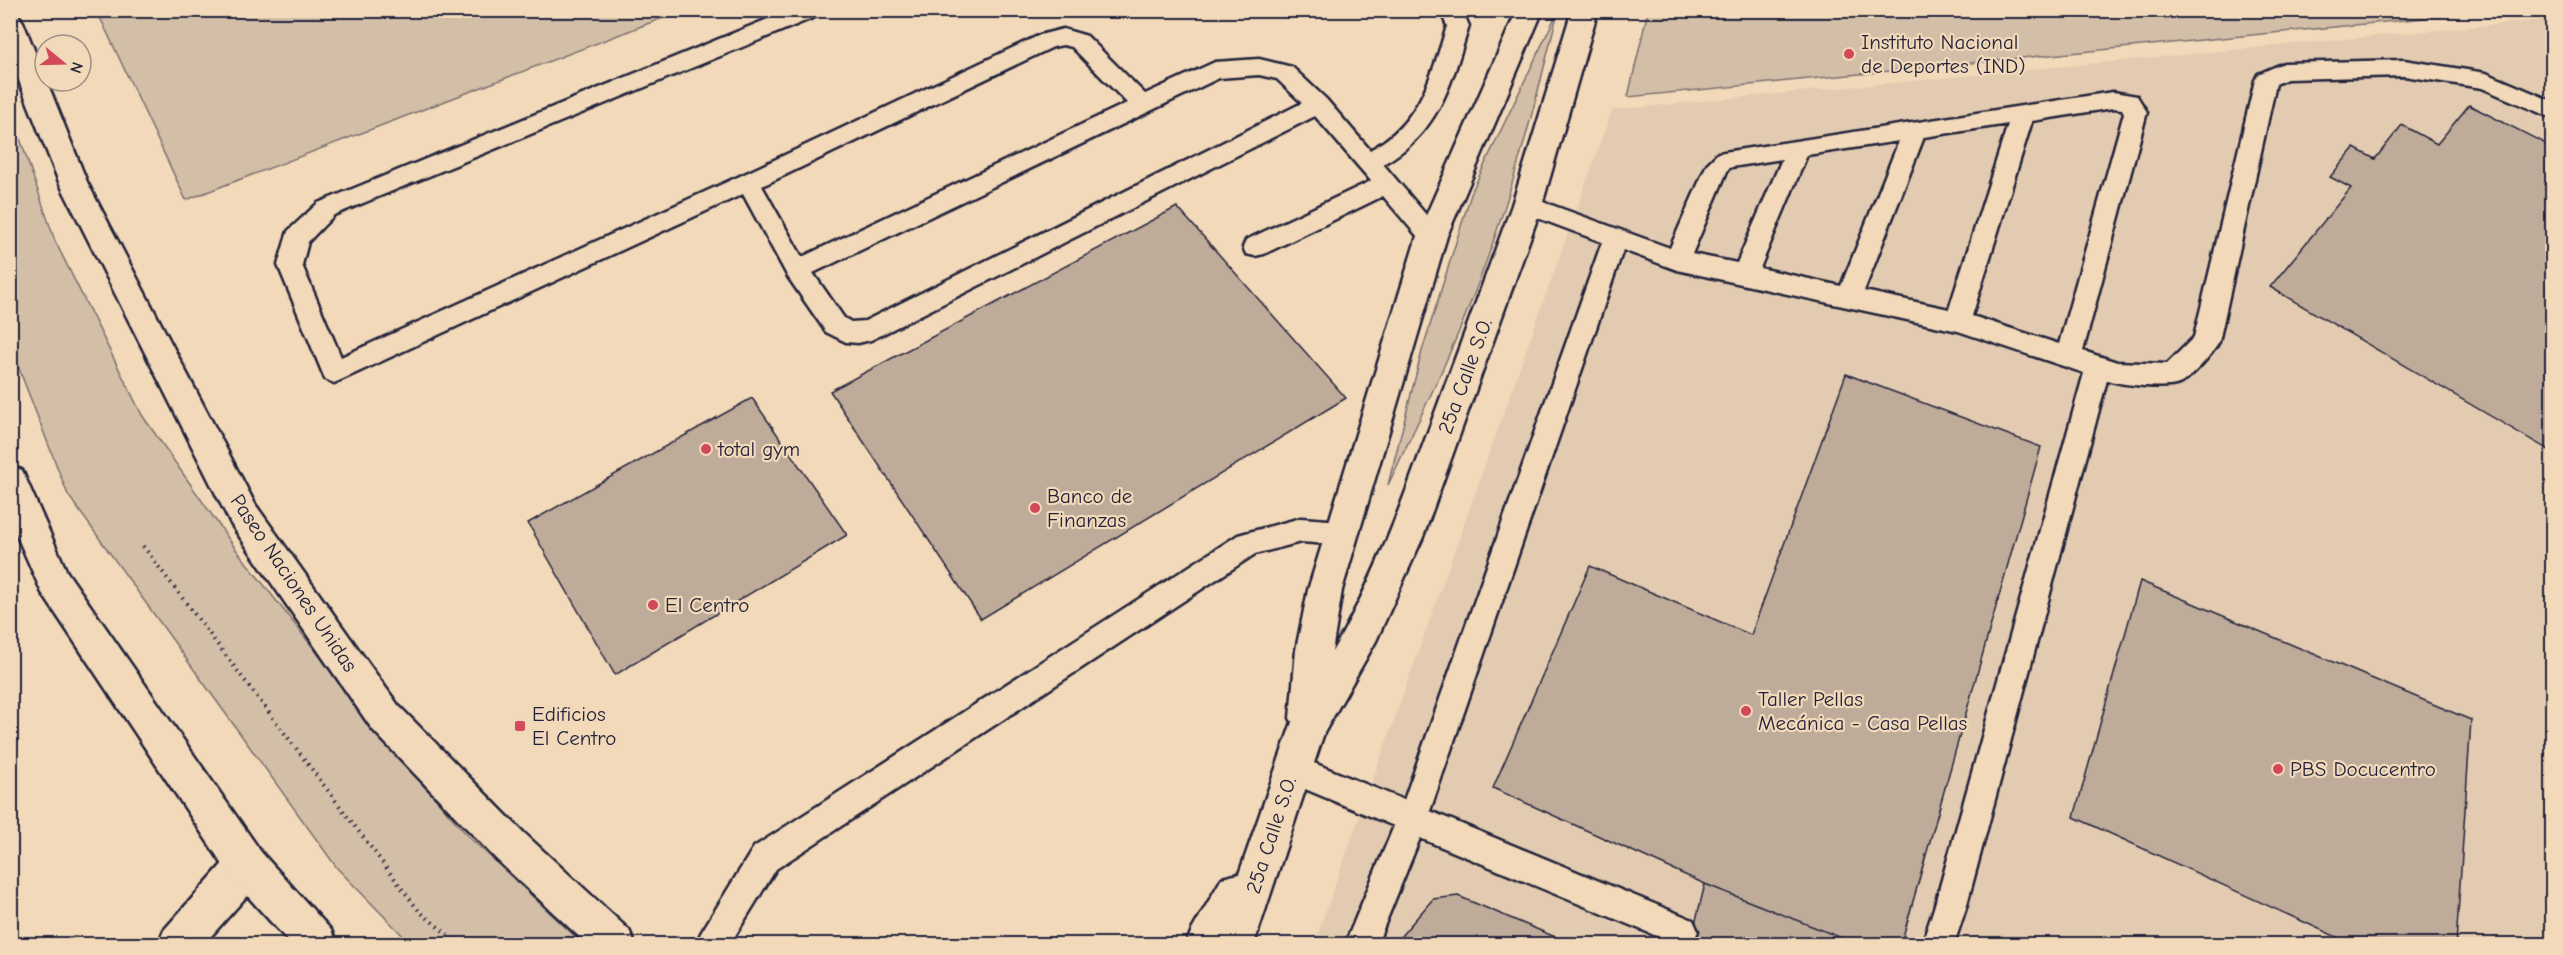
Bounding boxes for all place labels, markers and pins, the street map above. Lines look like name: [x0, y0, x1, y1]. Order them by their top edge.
place label: Instituto Nacional de Deportes (IND): [1861, 30, 2025, 78]
marker: Instituto Nacional de Deportes (IND): [1842, 47, 1856, 61]
place label: total gym: [717, 437, 800, 461]
marker: total gym: [699, 442, 713, 456]
place label: Banco de Finanzas: [1047, 484, 1132, 532]
marker: Banco de Finanzas: [1028, 501, 1042, 515]
place label: El Centro: [665, 593, 749, 617]
marker: El Centro: [646, 598, 660, 612]
place label: Taller Pellas Mecánica - Casa Pellas: [1758, 687, 1967, 735]
place label: Edificios El Centro: [532, 702, 616, 750]
marker: Taller Pellas Mecánica - Casa Pellas: [1739, 704, 1753, 718]
marker: Edificios El Centro: [513, 719, 527, 733]
place label: PBS Docucentro: [2290, 757, 2436, 781]
marker: PBS Docucentro: [2271, 762, 2285, 776]

